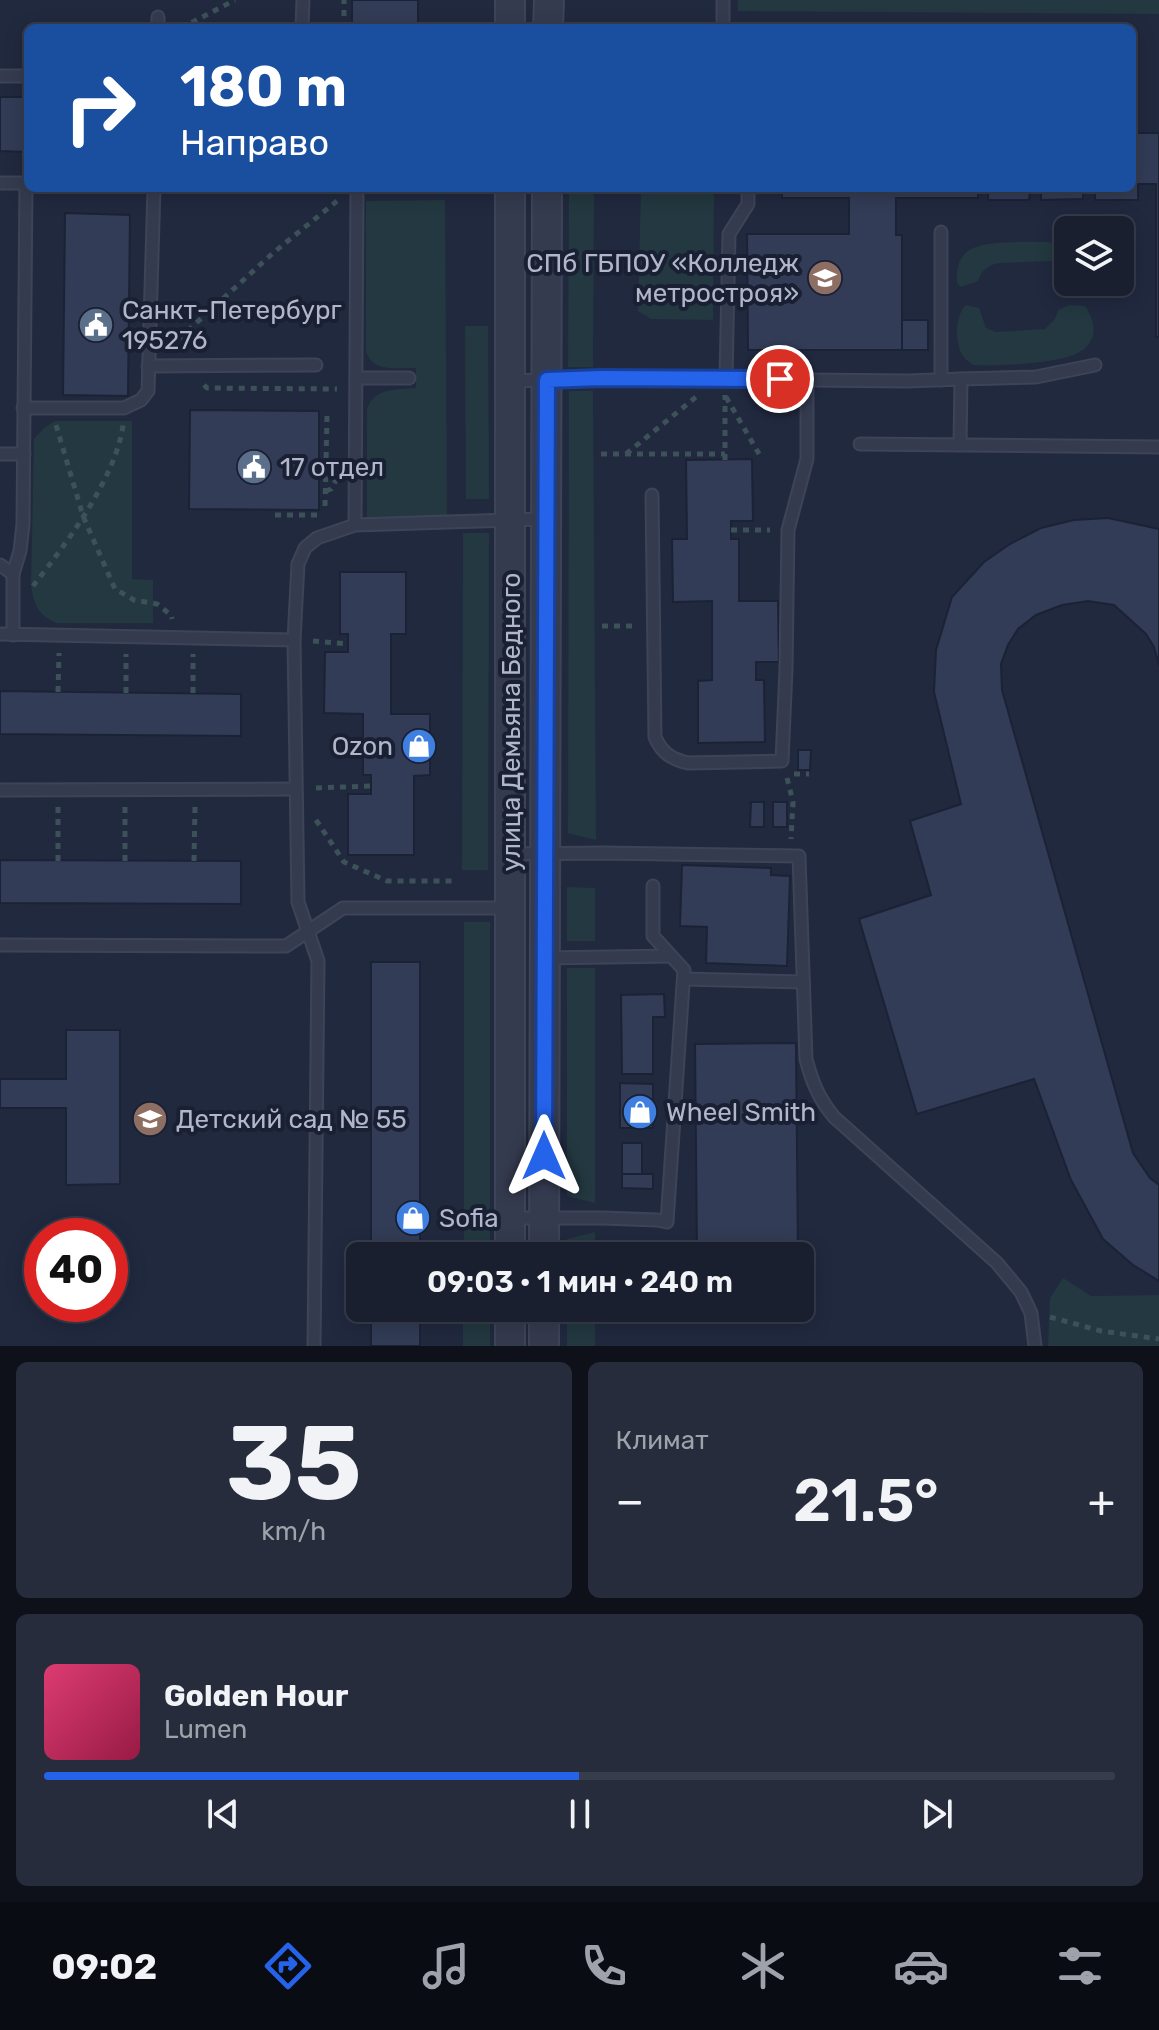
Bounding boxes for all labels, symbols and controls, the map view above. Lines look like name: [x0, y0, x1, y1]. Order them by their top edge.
text: 180 m: [180, 54, 347, 120]
icon: right: [48, 56, 152, 160]
text: Направо: [180, 121, 329, 164]
map controls: [1054, 216, 1134, 296]
button: layers: [1054, 216, 1134, 296]
place label: СПб ГБПОУ «Колледж метростроя»: [526, 248, 799, 309]
school or university icon: СПб ГБПОУ «Колледж метростроя»: [806, 259, 844, 297]
place label: Санкт-Петербург 195276: [122, 295, 342, 356]
public building icon: Санкт-Петербург 195276: [77, 306, 115, 344]
pin: [746, 345, 814, 413]
icon: arrive: [758, 357, 802, 401]
public building icon: 17 отдел: [235, 448, 273, 486]
place label: 17 отдел: [280, 452, 384, 483]
street label: улица Демьяна Бедного: [496, 573, 527, 872]
shop icon: Ozon: [400, 727, 438, 765]
place label: Ozon: [332, 731, 393, 762]
shop icon: Wheel Smith: [621, 1093, 659, 1131]
place label: Wheel Smith: [666, 1097, 816, 1128]
school or university icon: Детский сад № 55: [131, 1100, 169, 1138]
place label: Детский сад № 55: [176, 1104, 407, 1135]
position arrow: [502, 1114, 586, 1198]
shop icon: Sofia: [394, 1199, 432, 1237]
place label: Sofia: [439, 1203, 499, 1234]
speed limit sign: 40: [24, 1218, 128, 1322]
text: 09:03 · 1 мин · 240 m: [427, 1264, 733, 1300]
text: 35: [226, 1402, 362, 1525]
text: Климат: [616, 1425, 708, 1456]
text: 21.5°: [793, 1465, 939, 1536]
text: −: [616, 1475, 644, 1527]
text: +: [1088, 1475, 1115, 1527]
text: km/h: [261, 1516, 326, 1547]
text: Golden Hour: [164, 1678, 348, 1714]
text: Lumen: [164, 1714, 247, 1745]
icon: previous: [201, 1792, 245, 1836]
icon: pause: [558, 1792, 602, 1836]
icon: next: [915, 1792, 959, 1836]
icon: directions: [260, 1938, 316, 1994]
icon: music: [418, 1938, 474, 1994]
icon: phone: [576, 1938, 632, 1994]
icon: climate: [735, 1938, 791, 1994]
icon: car: [893, 1938, 949, 1994]
icon: filters: [1052, 1938, 1108, 1994]
text: 09:02: [51, 1945, 157, 1988]

